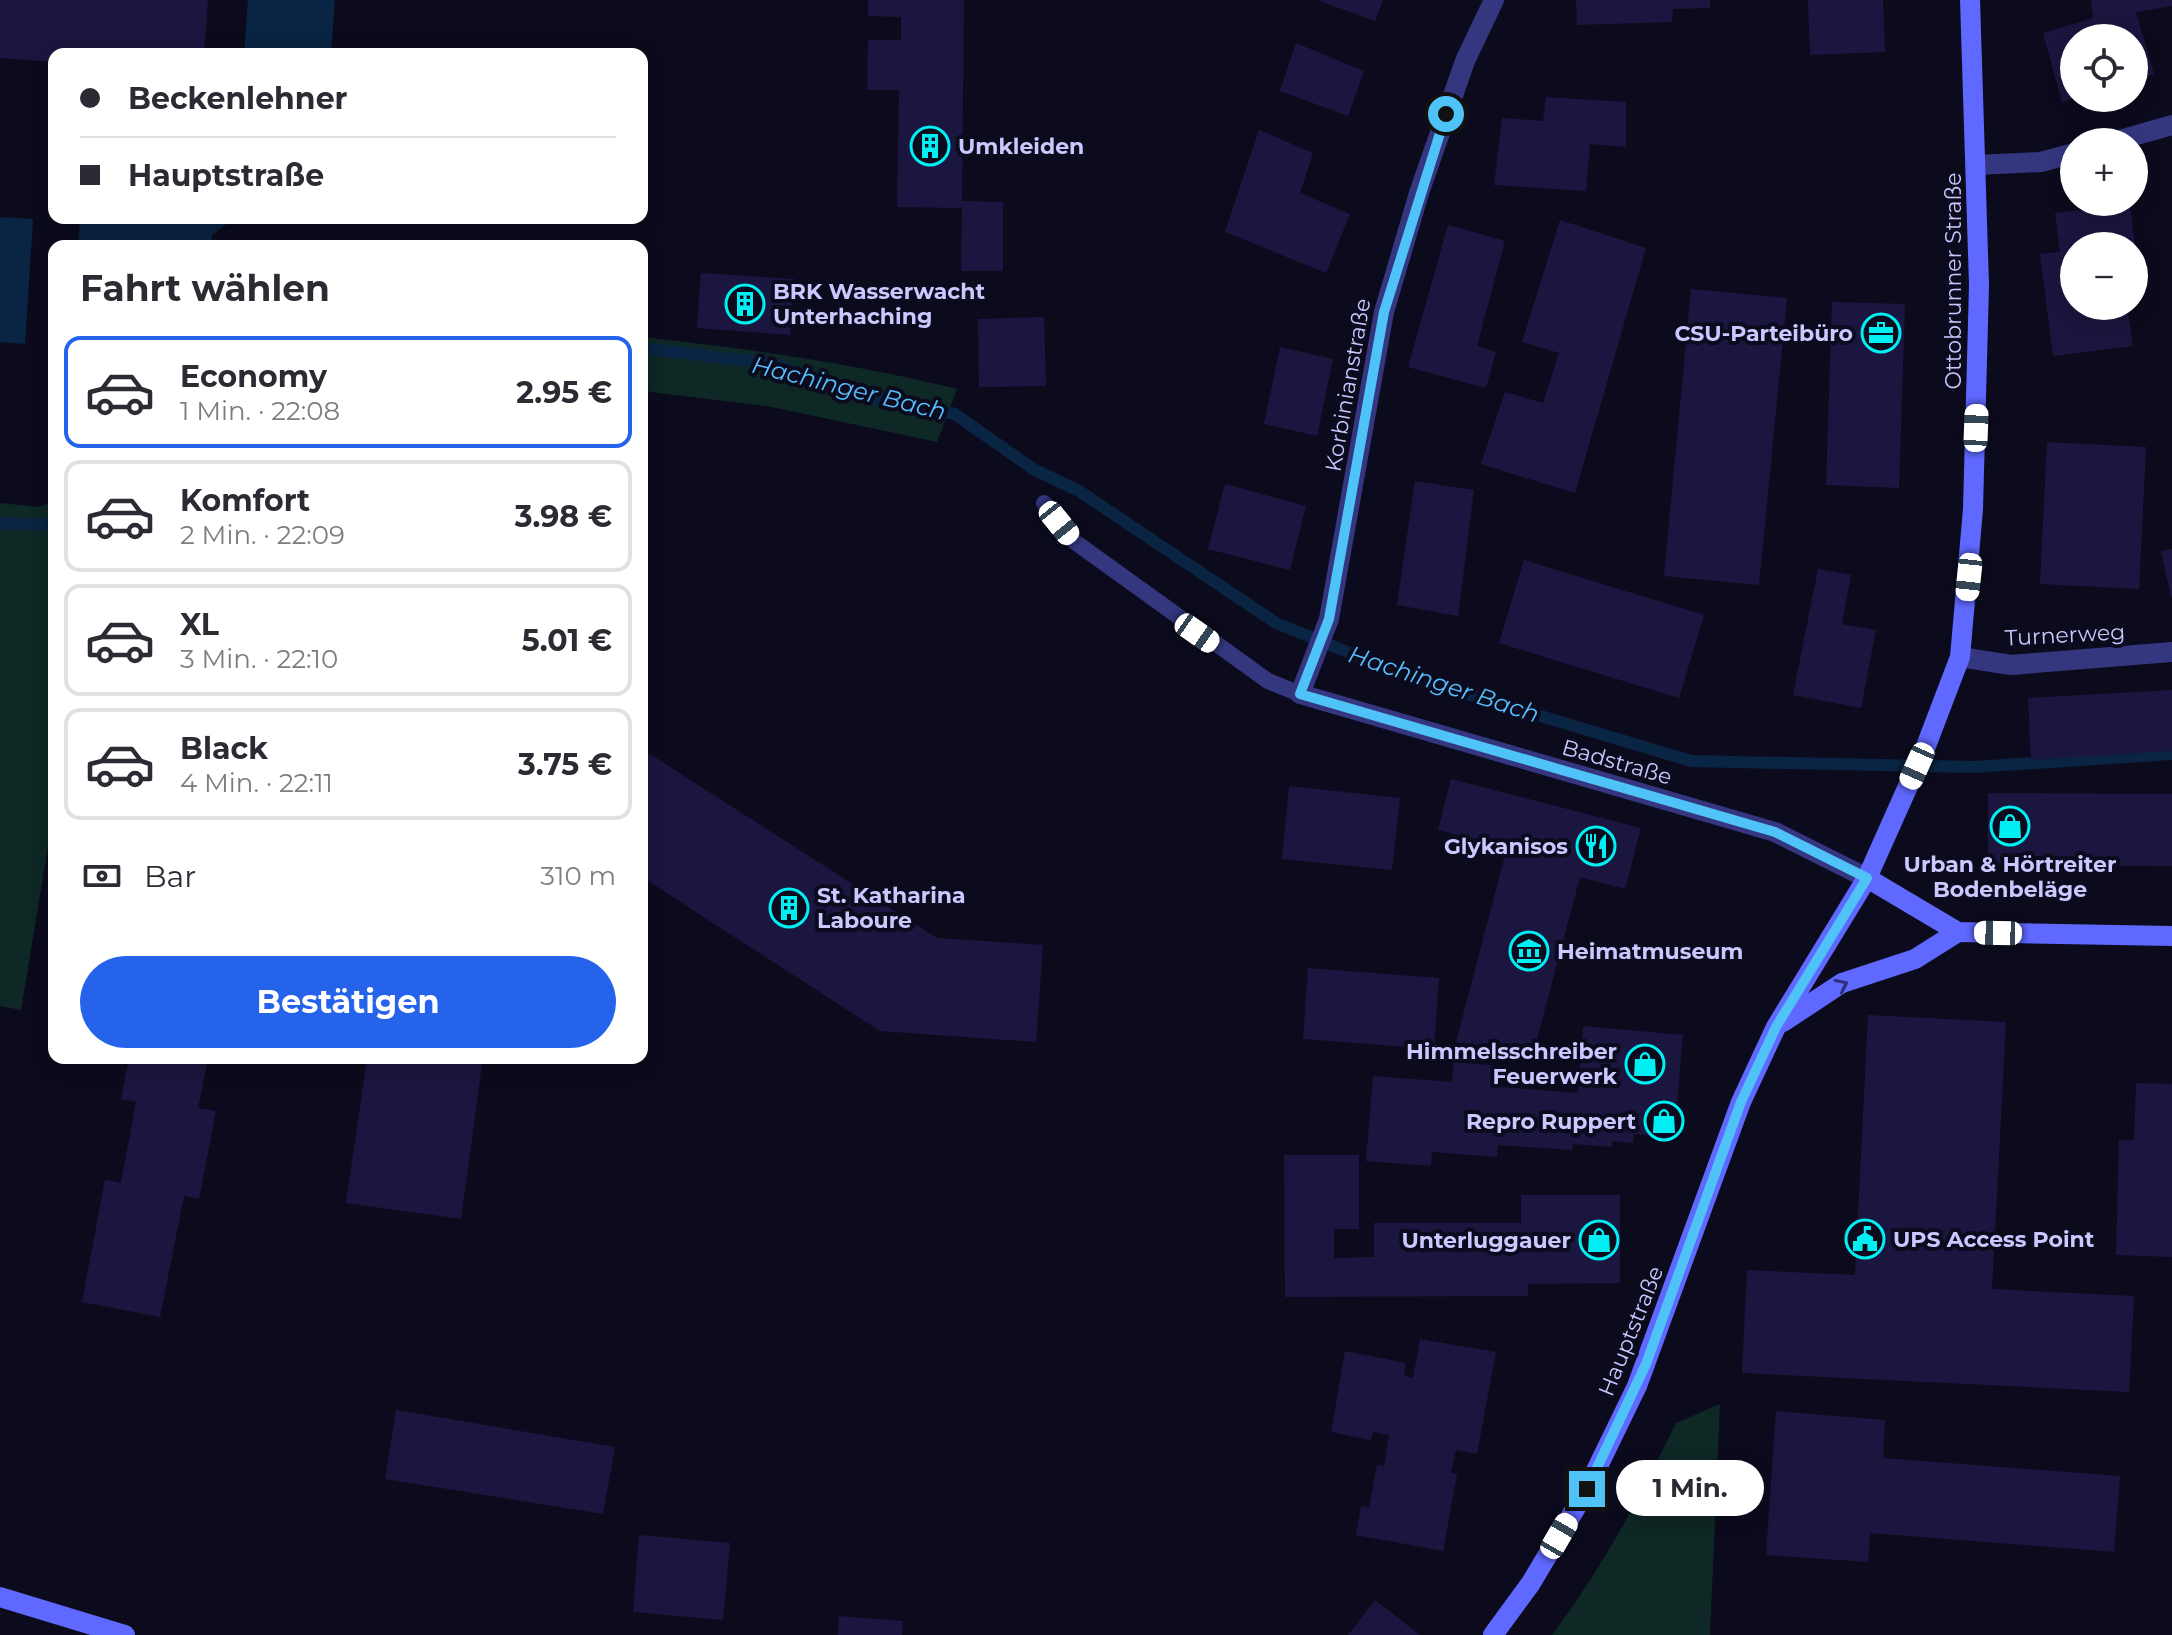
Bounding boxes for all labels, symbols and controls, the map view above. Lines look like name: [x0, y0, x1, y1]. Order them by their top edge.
map controls: [2060, 24, 2148, 320]
button: locate: [2060, 24, 2148, 112]
text: Beckenlehner: [128, 80, 348, 117]
route start: [1428, 96, 1464, 132]
building icon: Umkleiden: [909, 125, 951, 167]
button: +: [2060, 128, 2148, 216]
place label: Umkleiden: [958, 133, 1084, 160]
text: Hauptstraße: [128, 157, 324, 194]
street label: Ottobrunner Straße: [1940, 173, 1967, 390]
button: −: [2060, 232, 2148, 320]
text: Fahrt wählen: [80, 266, 330, 310]
place label: BRK Wasserwacht Unterhaching: [773, 278, 985, 330]
building icon: BRK Wasserwacht Unterhaching: [724, 283, 766, 325]
street label: Korbinianstraße: [1319, 296, 1377, 474]
office icon: CSU-Parteibüro: [1860, 312, 1902, 354]
place label: CSU-Parteibüro: [1674, 320, 1853, 347]
water label: Hachinger Bach: [749, 350, 949, 426]
icon: car: [84, 356, 156, 428]
text: Economy: [180, 358, 327, 395]
text: 2.95 €: [516, 374, 612, 411]
text: 1 Min. · 22:08: [180, 395, 340, 427]
car: [1963, 404, 1989, 452]
icon: car: [84, 480, 156, 552]
text: Komfort: [180, 482, 310, 519]
car: [1035, 497, 1083, 549]
text: 3.98 €: [515, 498, 612, 535]
text: 2 Min. · 22:09: [180, 519, 345, 551]
car: [1955, 552, 1983, 602]
icon: car: [84, 604, 156, 676]
text: XL: [180, 606, 219, 643]
car: [1170, 609, 1224, 657]
street label: Turnerweg: [2004, 618, 2126, 652]
text: 5.01 €: [522, 622, 612, 659]
water label: Hachinger Bach: [1345, 639, 1543, 729]
text: 3 Min. · 22:10: [180, 643, 338, 675]
icon: car: [84, 728, 156, 800]
text: Black: [180, 730, 268, 767]
street label: Badstraße: [1559, 733, 1675, 791]
car: [1896, 739, 1938, 793]
text: 3.75 €: [518, 746, 612, 783]
text: 4 Min. · 22:11: [180, 767, 333, 799]
shop icon: Urban & Hörtreiter Bodenbeläge: [1989, 805, 2031, 847]
restaurant icon: Glykanisos: [1575, 825, 1617, 867]
place label: Glykanisos: [1444, 833, 1568, 860]
place label: Urban & Hörtreiter Bodenbeläge: [1904, 851, 2116, 903]
icon: cash: [80, 854, 124, 898]
text: Bar: [144, 858, 196, 895]
text: 310 m: [540, 860, 616, 892]
place label: St. Katharina Laboure: [817, 882, 966, 934]
building icon: St. Katharina Laboure: [768, 887, 810, 929]
car: [1974, 921, 2022, 945]
museum icon: Heimatmuseum: [1508, 930, 1550, 972]
place label: Heimatmuseum: [1557, 938, 1743, 965]
button: Bestätigen: [80, 956, 616, 1048]
one-way arrow: [1834, 979, 1849, 995]
place label: Himmelsschreiber Feuerwerk: [1406, 1038, 1618, 1090]
shop icon: Himmelsschreiber Feuerwerk: [1624, 1043, 1666, 1085]
shop icon: Repro Ruppert: [1643, 1100, 1685, 1142]
place label: Repro Ruppert: [1466, 1108, 1636, 1135]
public building icon: UPS Access Point: [1844, 1218, 1886, 1260]
shop icon: Unterluggauer: [1578, 1219, 1620, 1261]
place label: UPS Access Point: [1893, 1226, 2095, 1253]
place label: Unterluggauer: [1401, 1227, 1571, 1254]
street label: Hauptstraße: [1593, 1262, 1669, 1400]
callout: 1 Min.: [1615, 1461, 1763, 1517]
route end: [1569, 1471, 1605, 1507]
text: 1 Min.: [1653, 1472, 1727, 1504]
car: [1537, 1509, 1581, 1563]

